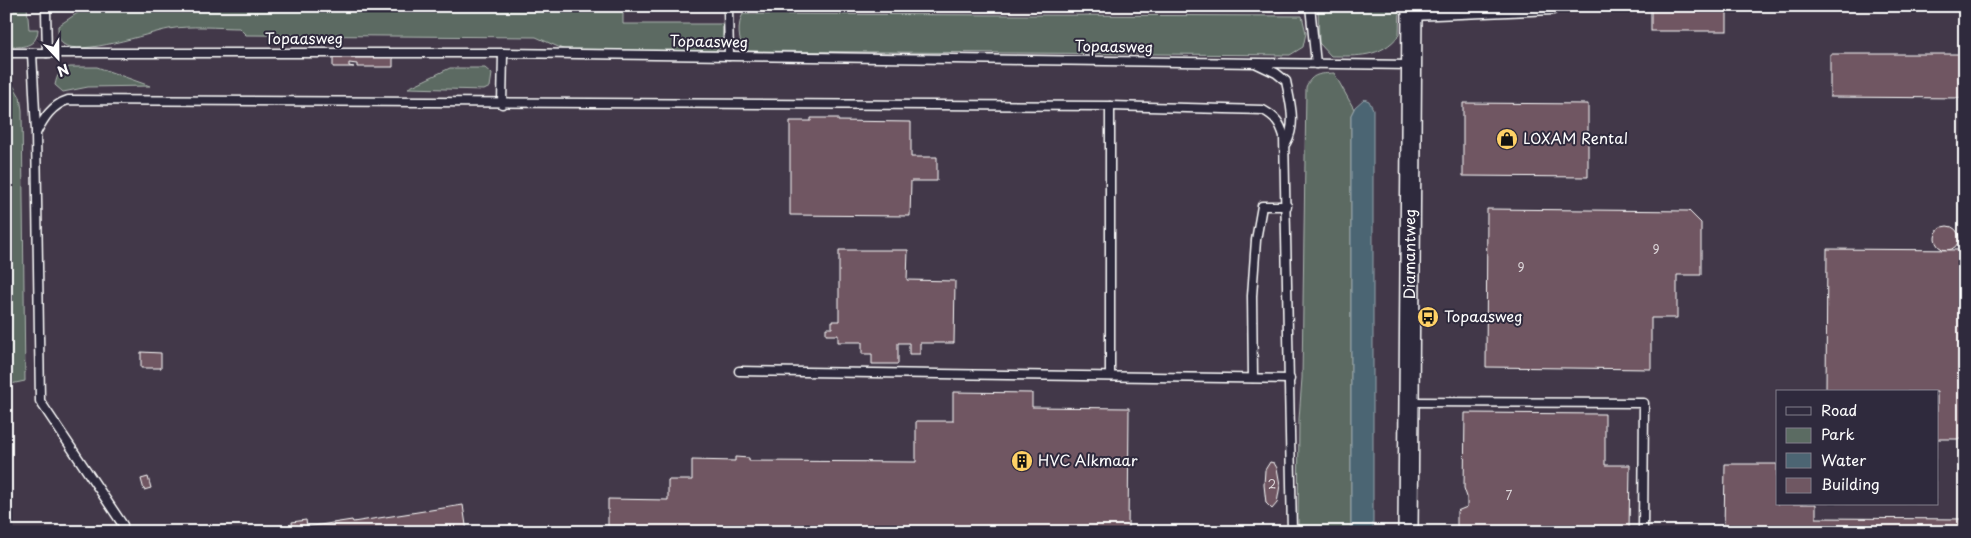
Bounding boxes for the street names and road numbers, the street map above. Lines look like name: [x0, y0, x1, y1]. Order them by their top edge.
street label: Topaasweg: [265, 26, 343, 49]
street label: Topaasweg: [670, 28, 749, 53]
street label: Topaasweg: [1075, 33, 1154, 58]
street label: Diamantweg: [1397, 209, 1420, 299]

